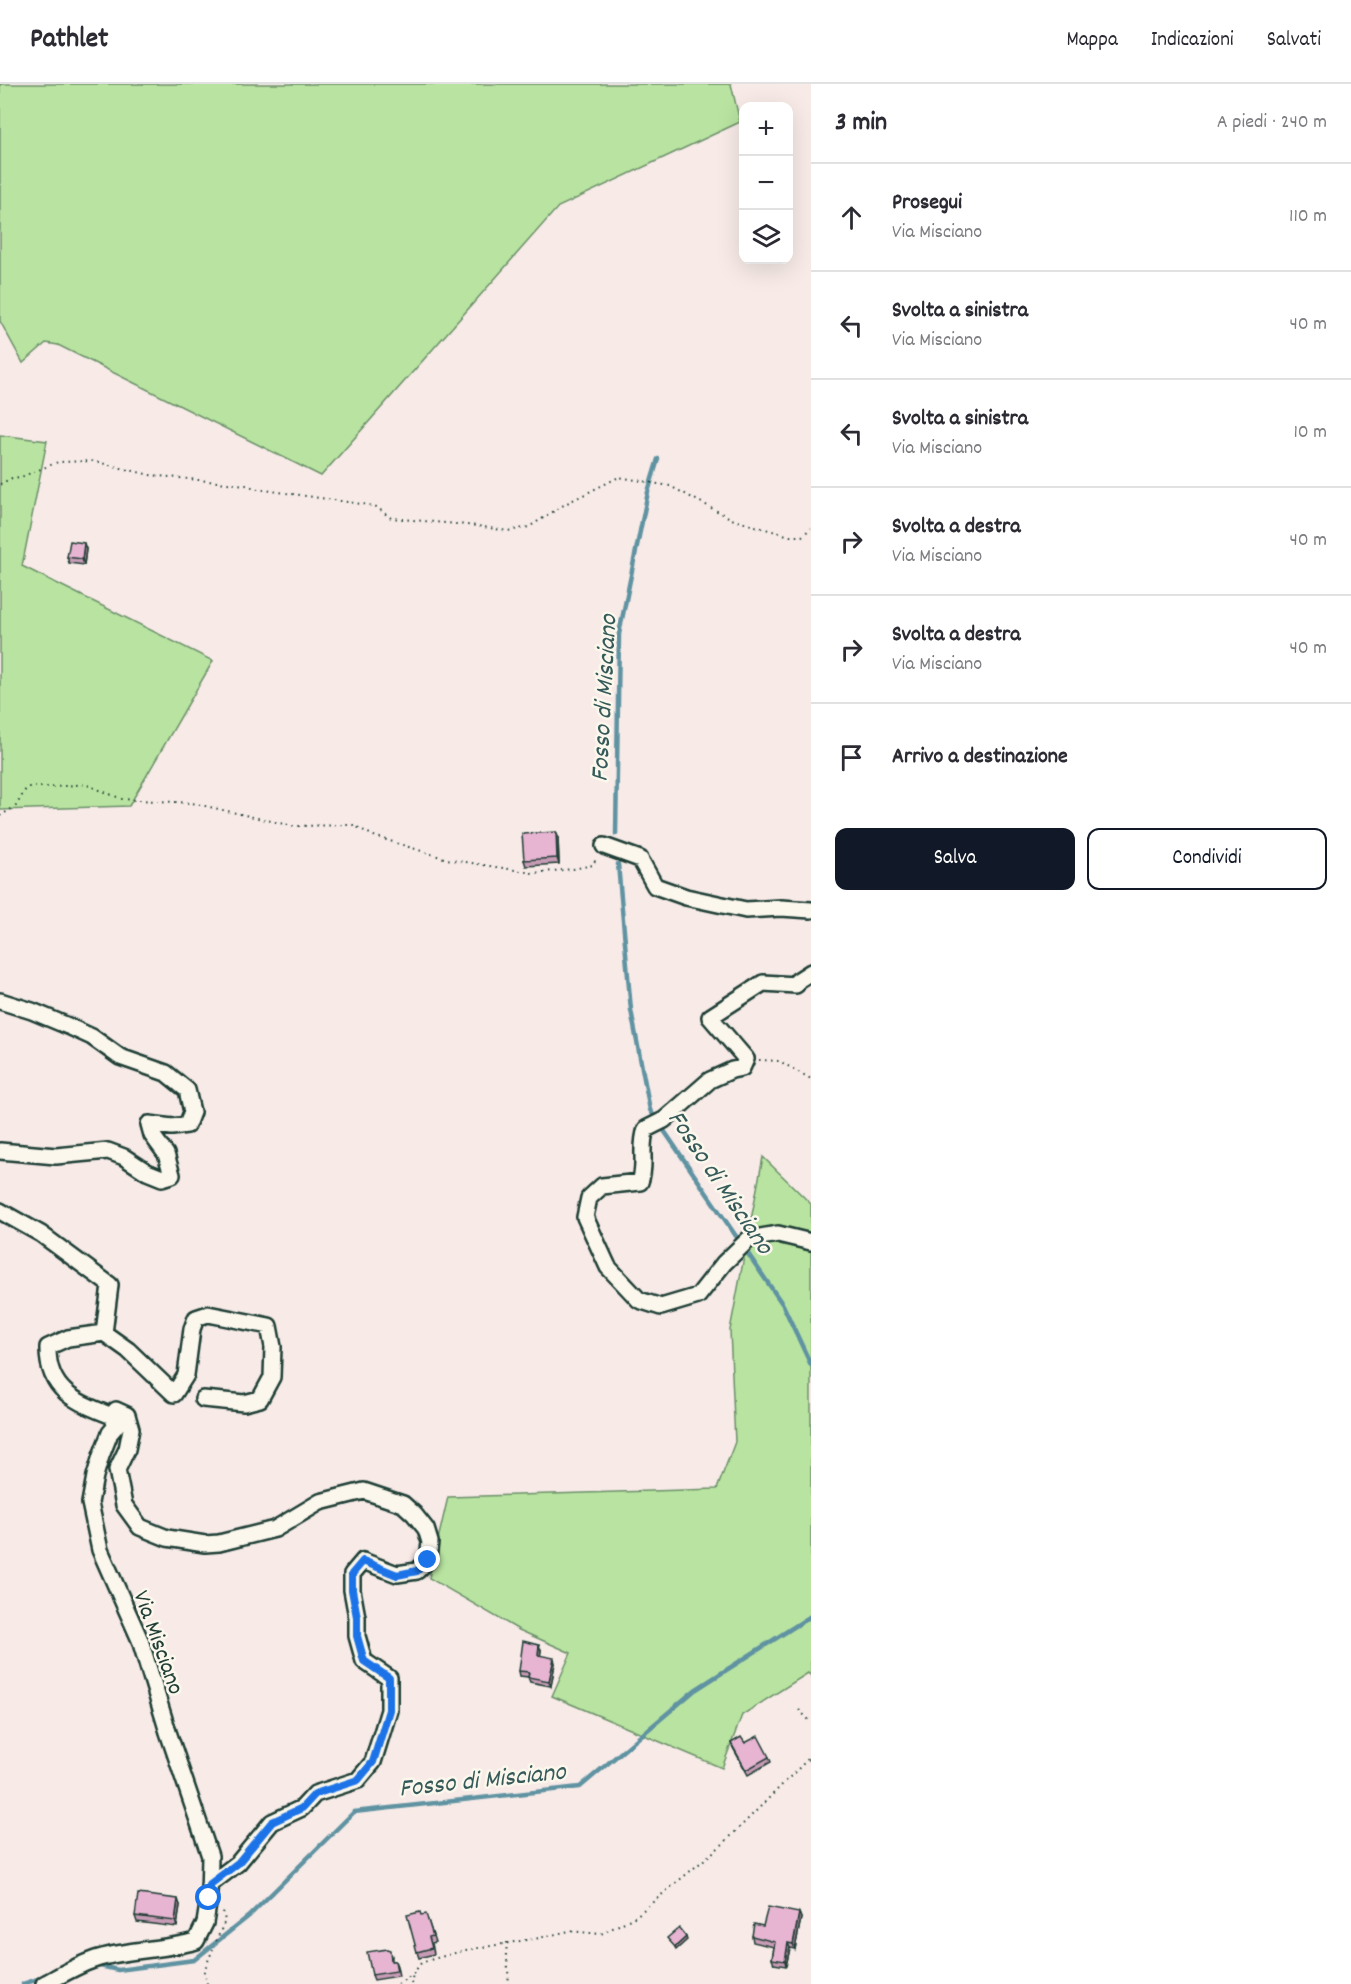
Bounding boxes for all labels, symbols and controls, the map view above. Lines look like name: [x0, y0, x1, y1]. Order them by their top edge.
text: Pathlet: [30, 21, 108, 61]
text: Mappa: [1066, 26, 1118, 56]
text: Indicazioni: [1151, 26, 1234, 56]
text: Salvati: [1267, 26, 1321, 56]
map controls: [739, 102, 793, 264]
button: +: [739, 102, 793, 156]
text: 3 min: [835, 105, 887, 142]
text: A piedi · 240 m: [1217, 109, 1327, 137]
button: −: [739, 156, 793, 210]
text: Prosegui: [892, 188, 962, 219]
icon: ahead: [835, 201, 868, 234]
text: 110 m: [1289, 203, 1327, 231]
button: layers: [739, 210, 793, 264]
text: Via Misciano: [892, 219, 982, 247]
text: Svolta a sinistra: [892, 296, 1028, 327]
icon: left: [835, 309, 868, 342]
text: 40 m: [1289, 311, 1327, 339]
text: Via Misciano: [892, 327, 982, 355]
text: Svolta a sinistra: [892, 404, 1028, 435]
icon: left: [835, 417, 868, 450]
text: 10 m: [1293, 419, 1327, 447]
text: Via Misciano: [892, 435, 982, 463]
text: Svolta a destra: [892, 512, 1021, 543]
icon: right: [835, 525, 868, 558]
text: 40 m: [1289, 527, 1327, 555]
text: Via Misciano: [892, 543, 982, 571]
water label: Fosso di Misciano: [583, 612, 628, 783]
text: Svolta a destra: [892, 620, 1021, 651]
icon: right: [835, 633, 868, 666]
text: 40 m: [1289, 635, 1327, 663]
text: Via Misciano: [892, 651, 982, 679]
icon: arrive: [835, 741, 868, 774]
text: Arrivo a destinazione: [892, 742, 1068, 773]
button: Salva: [835, 828, 1075, 890]
button: Condividi: [1087, 828, 1327, 890]
water label: Fosso di Misciano: [657, 1103, 782, 1264]
route end: [414, 1546, 440, 1572]
street label: Via Misciano: [123, 1586, 192, 1700]
water label: Fosso di Misciano: [397, 1754, 569, 1809]
route start: [195, 1884, 221, 1910]

